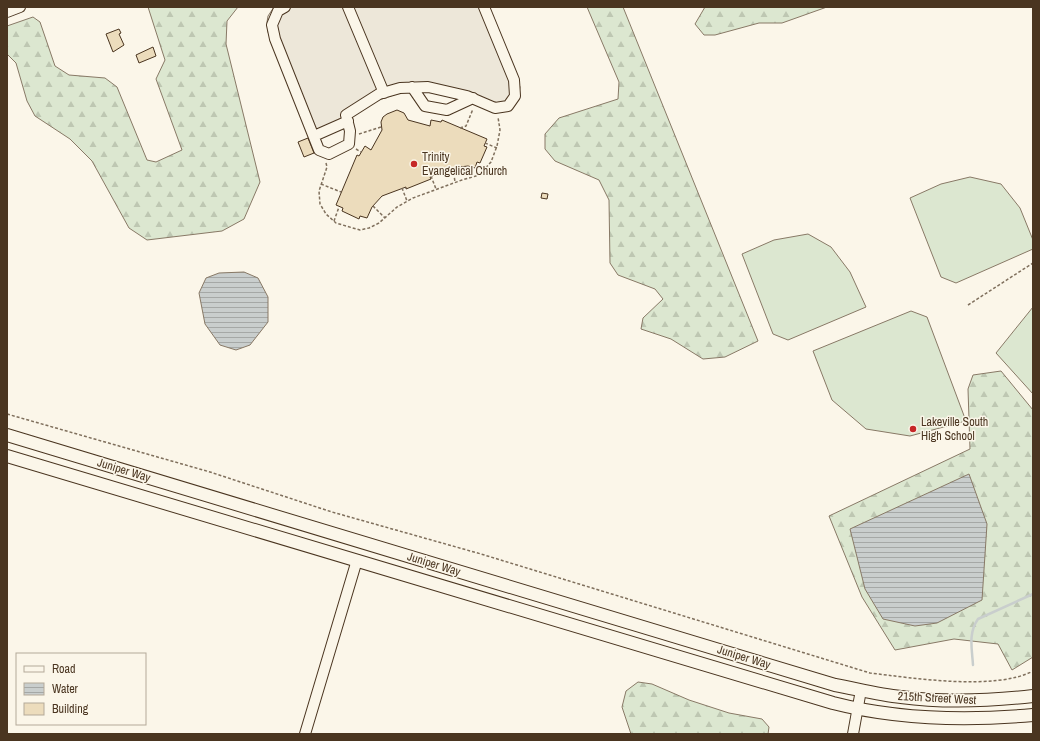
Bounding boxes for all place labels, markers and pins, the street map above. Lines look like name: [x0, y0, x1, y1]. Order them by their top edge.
place label: Trinity Evangelical Church: [422, 149, 507, 179]
marker: Trinity Evangelical Church: [409, 159, 419, 169]
place label: Lakeville South High School: [921, 414, 988, 444]
marker: Lakeville South High School: [908, 424, 918, 434]

